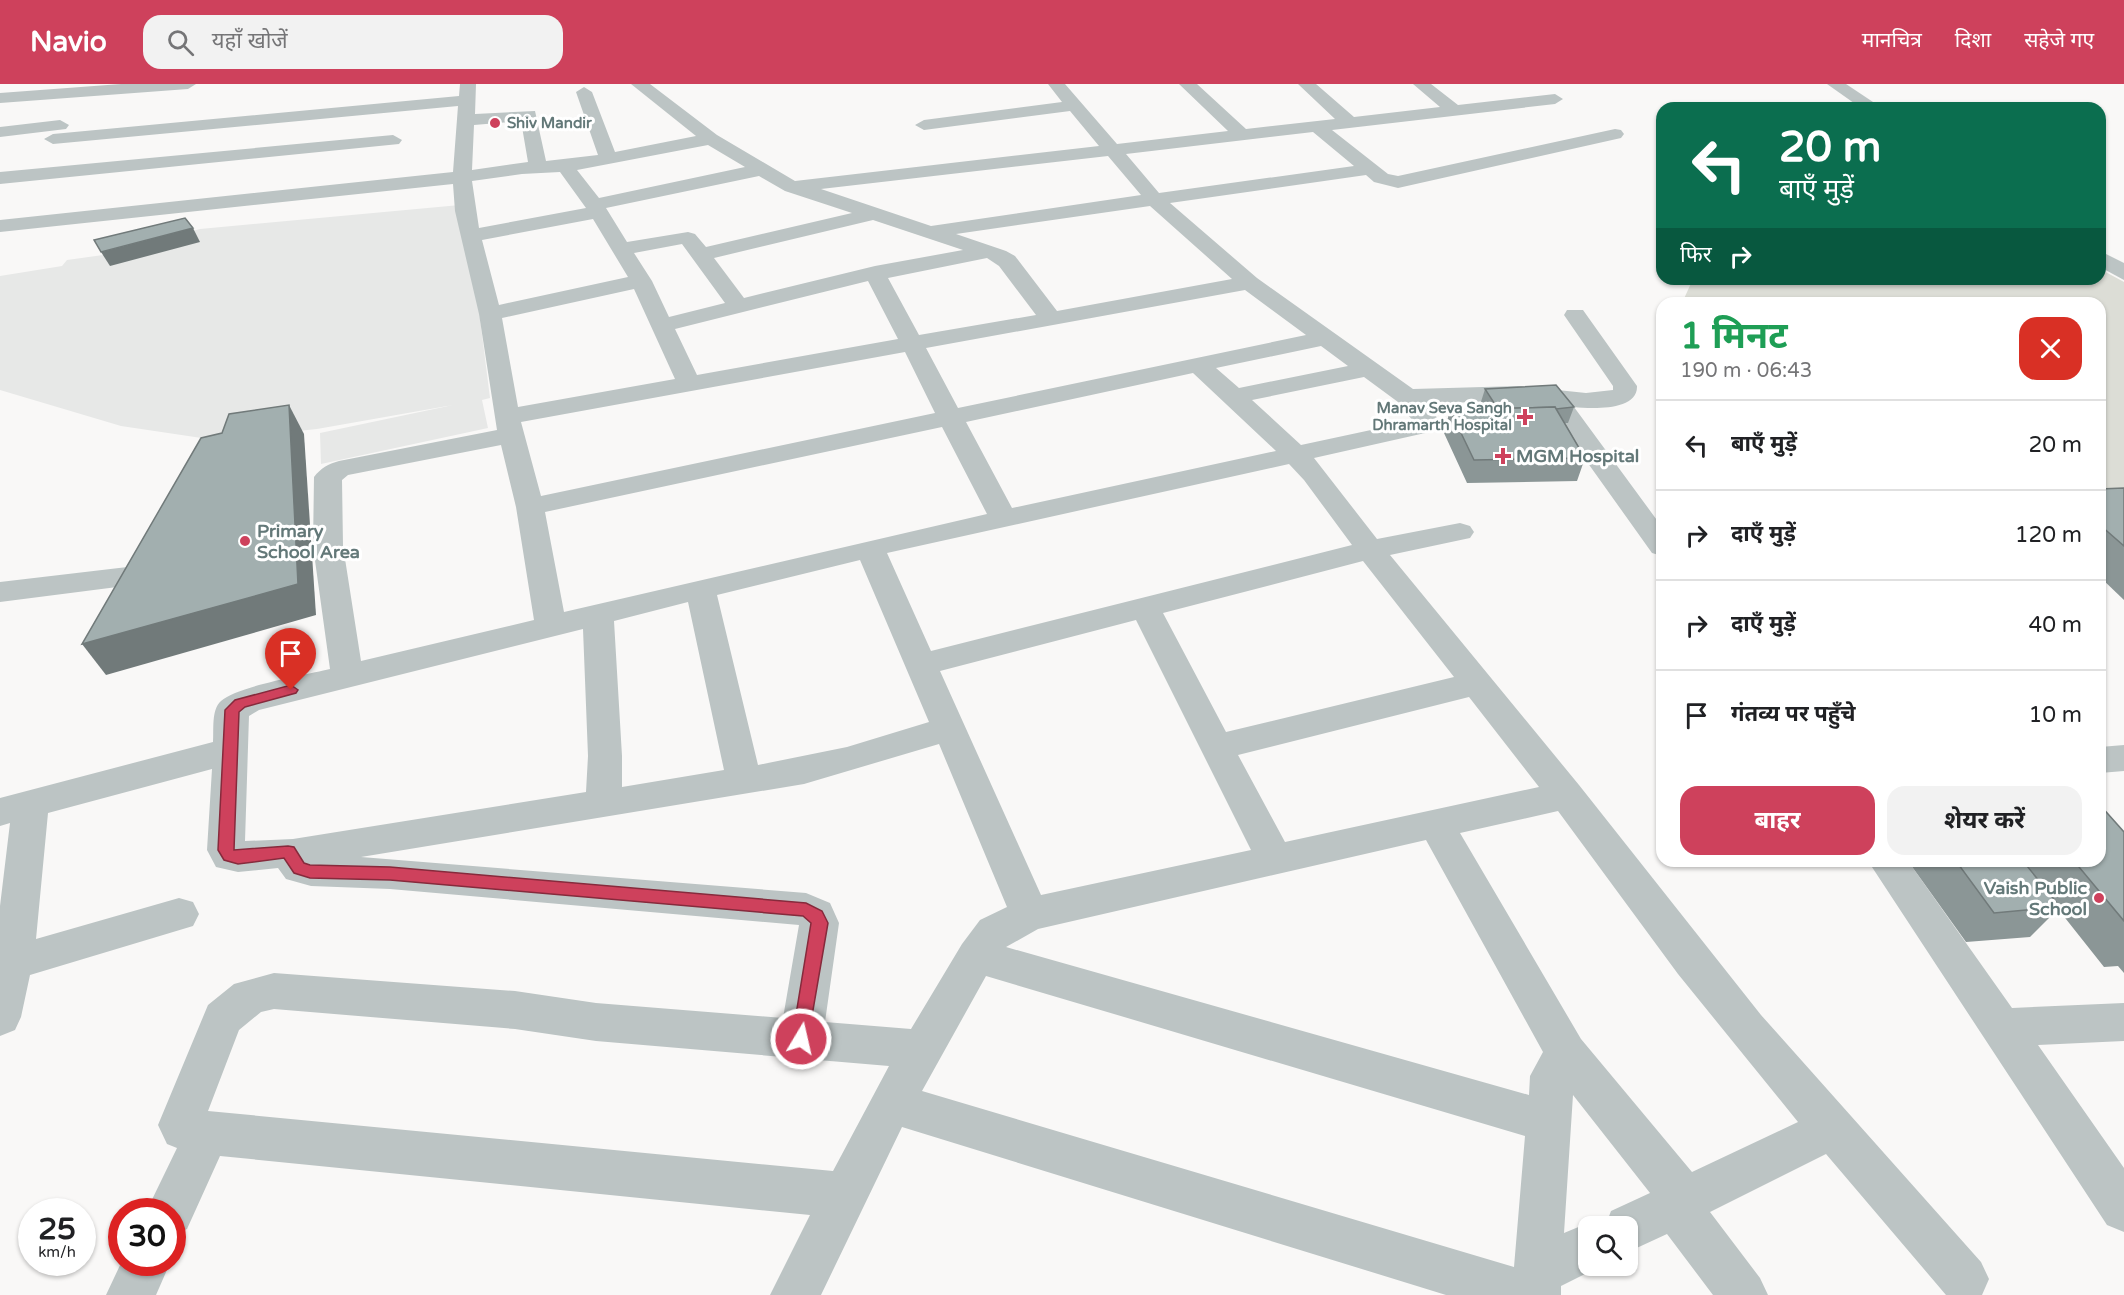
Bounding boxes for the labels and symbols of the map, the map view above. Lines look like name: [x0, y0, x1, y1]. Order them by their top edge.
place label: Shiv Mandir: [507, 114, 592, 132]
marker: Shiv Mandir: [488, 116, 502, 130]
place label: Manav Seva Sangh Dhramarth Hospital: [1372, 399, 1512, 435]
marker: Manav Seva Sangh Dhramarth Hospital: [1516, 408, 1534, 426]
place label: MGM Hospital: [1516, 445, 1639, 467]
marker: MGM Hospital: [1494, 447, 1512, 465]
place label: Primary School Area: [257, 520, 360, 563]
marker: Primary School Area: [238, 534, 252, 548]
pin: [265, 628, 316, 690]
place label: Vaish Public School: [1984, 877, 2087, 920]
marker: Vaish Public School: [2092, 891, 2106, 905]
position arrow: [769, 1007, 833, 1071]
speed limit sign: 30: [108, 1198, 186, 1276]

